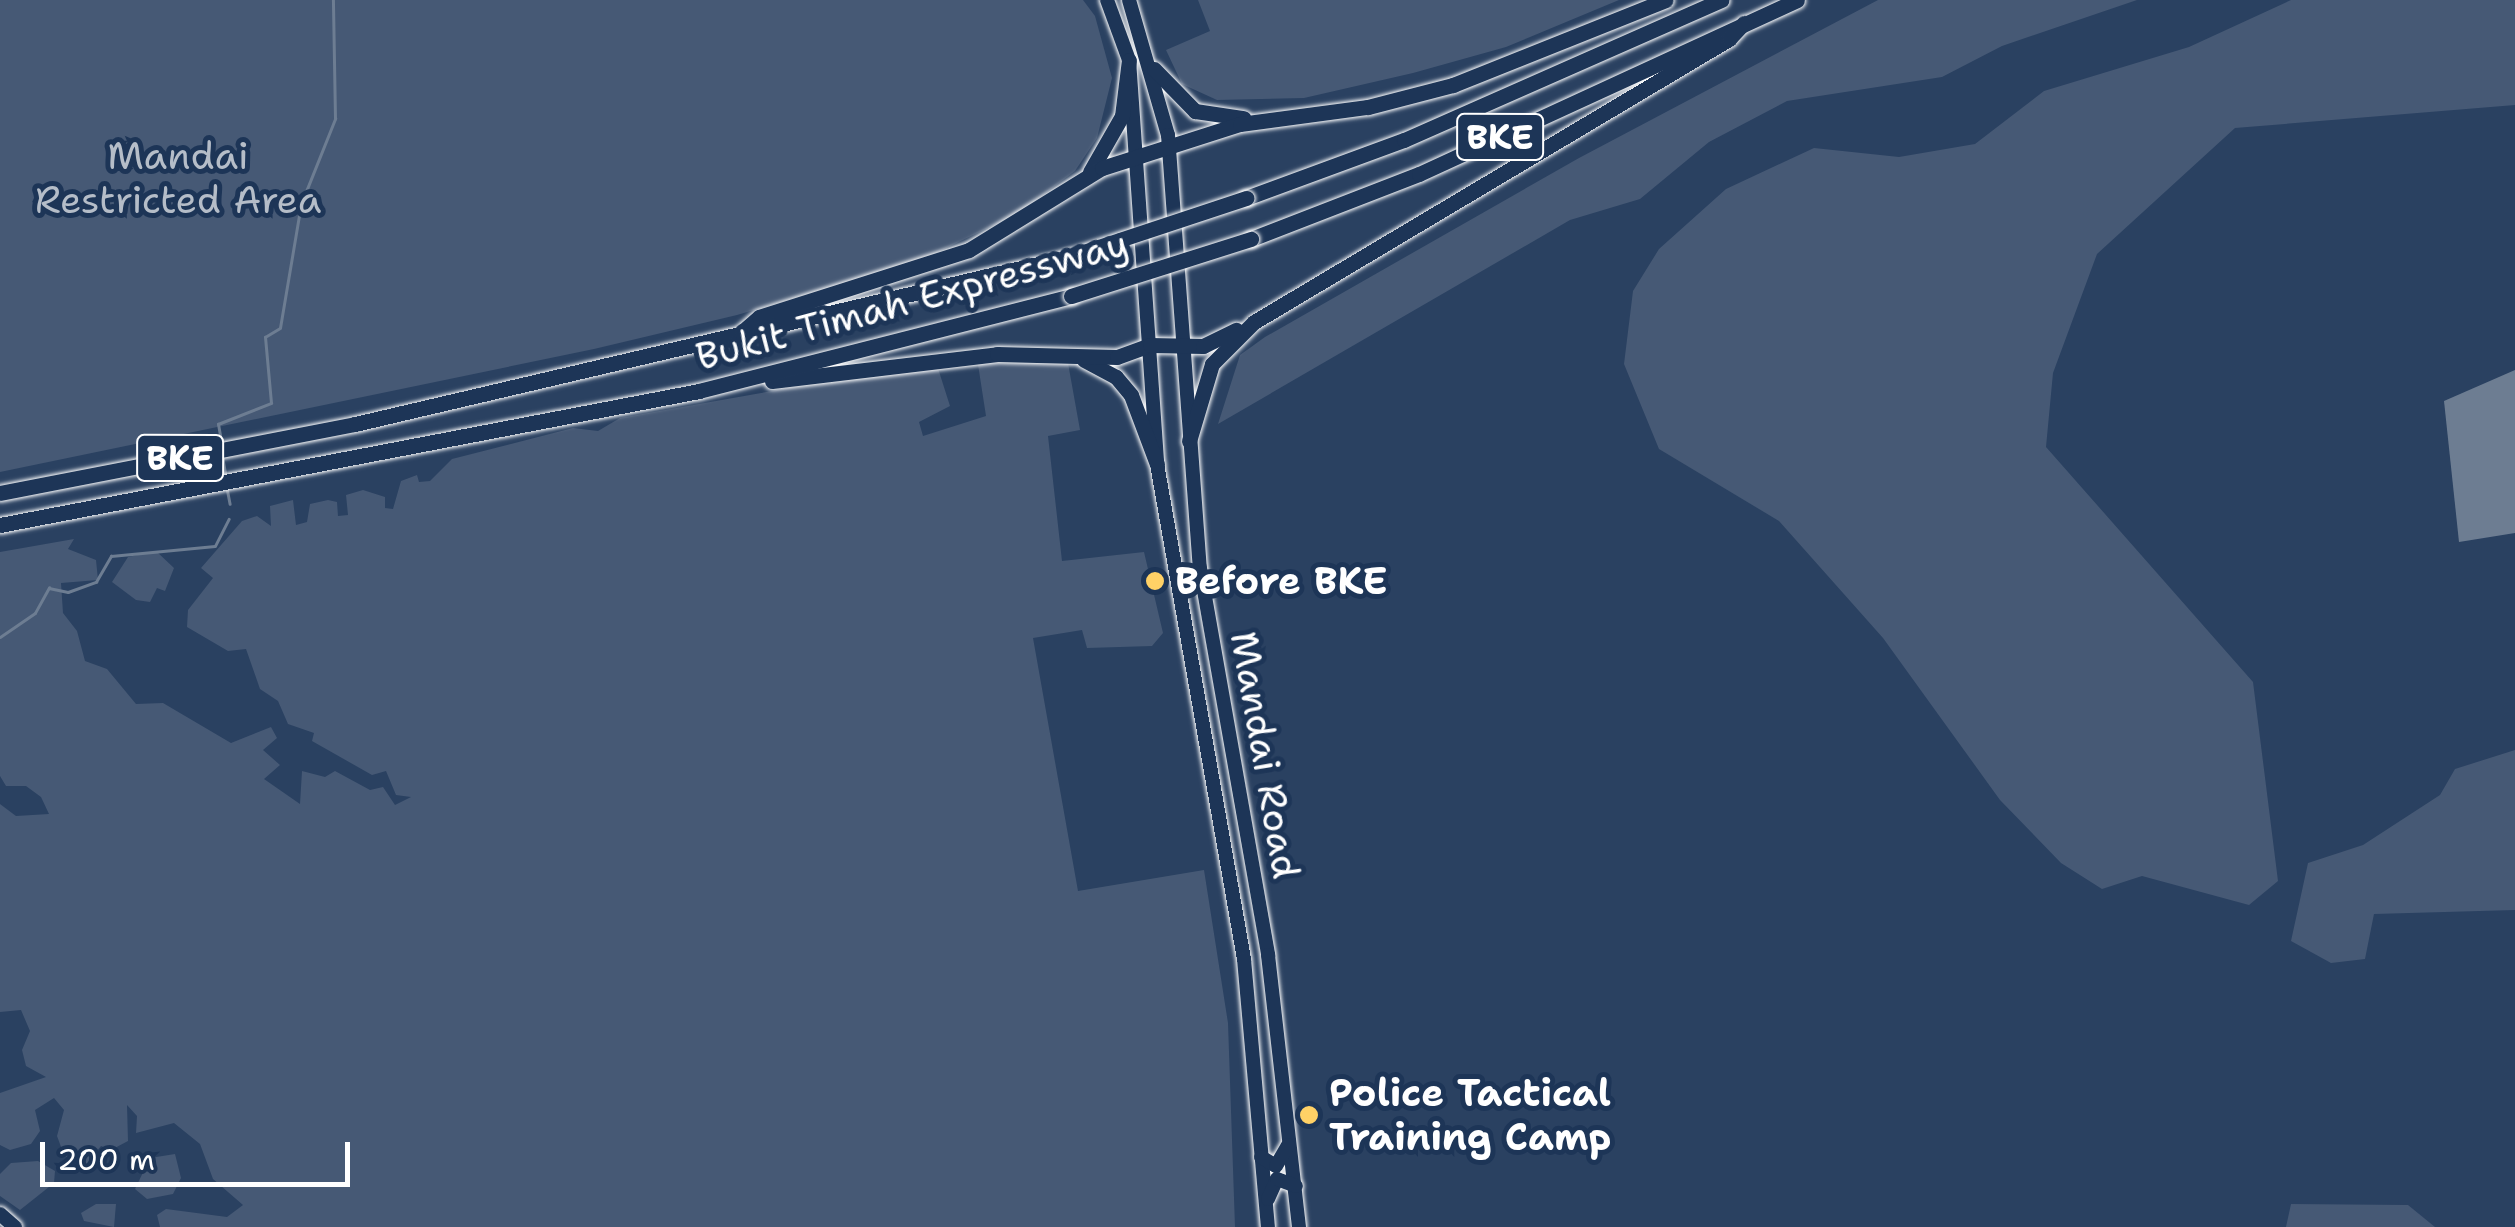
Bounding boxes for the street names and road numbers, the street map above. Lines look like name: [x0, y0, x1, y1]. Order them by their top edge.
road number: BKE: [1455, 107, 1545, 167]
street label: Bukit Timah Expressway: [691, 220, 1133, 380]
road number: BKE: [135, 428, 225, 488]
street label: Mandai Road: [1221, 628, 1309, 882]

